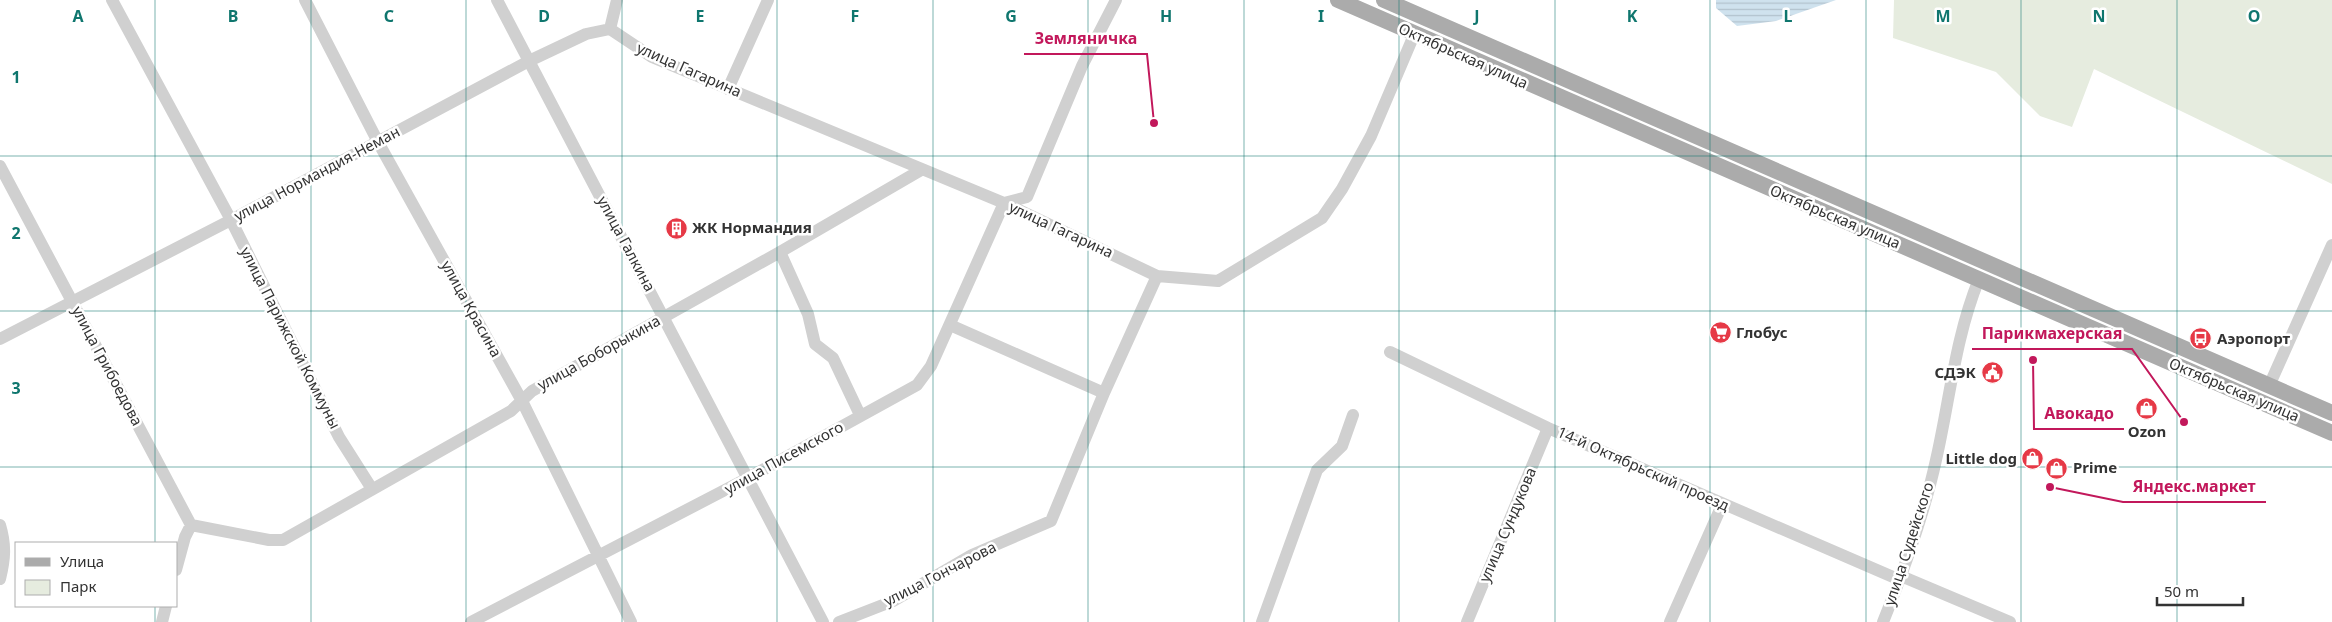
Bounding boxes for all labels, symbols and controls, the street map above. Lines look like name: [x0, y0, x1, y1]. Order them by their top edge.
text: A: [72, 5, 84, 27]
text: B: [228, 5, 238, 27]
text: C: [384, 5, 394, 27]
text: D: [538, 5, 550, 27]
text: E: [696, 5, 705, 27]
text: F: [851, 5, 859, 27]
text: G: [1005, 5, 1017, 27]
text: H: [1160, 5, 1172, 27]
text: I: [1318, 5, 1324, 27]
text: J: [1472, 5, 1480, 27]
text: K: [1627, 5, 1638, 27]
text: L: [1784, 5, 1793, 27]
text: M: [1935, 5, 1951, 27]
text: N: [2092, 5, 2106, 27]
text: O: [2248, 5, 2260, 27]
street label: Октябрьская улица: [1396, 18, 1531, 93]
callout: Земляничка: [1024, 23, 1147, 54]
text: Земляничка: [1035, 27, 1137, 49]
street label: улица Гагарина: [634, 37, 745, 101]
text: 1: [11, 66, 21, 88]
street label: улица Нормандия-Неман: [230, 121, 403, 225]
street label: Октябрьская улица: [1767, 180, 1904, 253]
street label: улица Галкина: [593, 192, 660, 295]
street label: улица Гагарина: [1006, 196, 1117, 262]
building icon: ЖК Нормандия: [664, 216, 688, 240]
place label: ЖК Нормандия: [692, 217, 812, 237]
text: 2: [11, 222, 21, 244]
street label: улица Парижской Коммуны: [236, 243, 346, 432]
street label: улица Красина: [437, 257, 507, 360]
street label: улица Грибоедова: [68, 302, 148, 429]
street label: улица Боборыкина: [533, 310, 664, 394]
callout: Парикмахерская: [1972, 318, 2132, 349]
supermarket icon: Глобус: [1708, 321, 1732, 345]
place label: Глобус: [1736, 322, 1788, 342]
text: Парикмахерская: [1982, 322, 2122, 344]
bus stop icon: Аэропорт: [2189, 327, 2213, 351]
place label: Аэропорт: [2217, 328, 2291, 348]
street label: Октябрьская улица: [2166, 353, 2303, 426]
public building icon: СДЭК: [1980, 361, 2004, 385]
place label: СДЭК: [1934, 362, 1977, 382]
text: 3: [11, 377, 21, 399]
shop icon: Ozon: [2135, 397, 2159, 421]
callout: Авокадо: [2034, 398, 2124, 429]
text: Авокадо: [2044, 402, 2114, 424]
street label: улица Писемского: [720, 416, 847, 498]
street label: 14-й Октябрьский проезд: [1554, 421, 1733, 515]
place label: Ozon: [2128, 421, 2166, 441]
shop icon: Little dog: [2021, 447, 2045, 471]
place label: Little dog: [1945, 448, 2017, 468]
shop icon: Prime: [2045, 456, 2069, 480]
place label: Prime: [2073, 457, 2117, 477]
street label: улица Сундукова: [1474, 464, 1540, 585]
callout: Яндекс.маркет: [2123, 471, 2266, 502]
text: Яндекс.маркет: [2132, 475, 2256, 497]
street label: улица Судейского: [1879, 479, 1938, 608]
street label: улица Гончарова: [880, 536, 999, 610]
legend: [15, 542, 178, 607]
text: Улица: [60, 551, 104, 571]
scale bar: [2157, 574, 2243, 606]
text: Парк: [60, 576, 96, 596]
text: 50 m: [2164, 581, 2199, 601]

